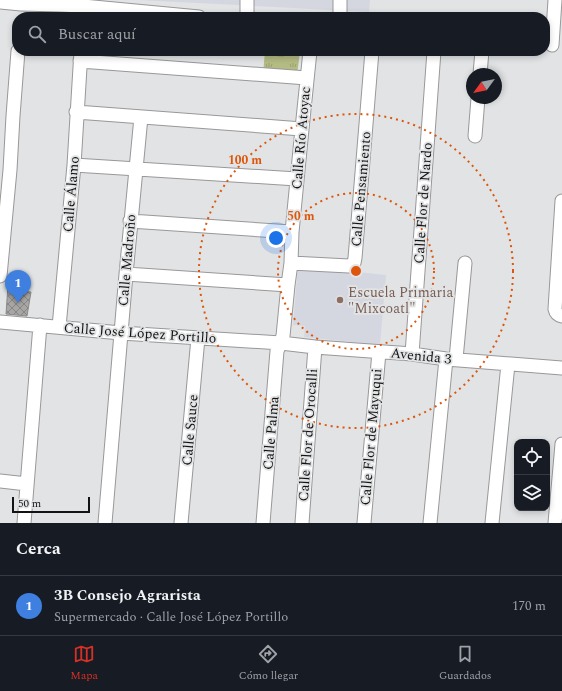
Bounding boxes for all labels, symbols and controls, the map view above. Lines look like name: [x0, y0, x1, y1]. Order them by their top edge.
search box: [12, 12, 550, 56]
icon: search: [26, 23, 48, 45]
text: Buscar aquí: [58, 23, 136, 46]
north arrow: [466, 68, 502, 104]
street label: Calle Río Atoyac: [286, 85, 316, 190]
street label: Calle Pensamiento: [345, 130, 377, 248]
street label: Calle Flor de Nardo: [408, 142, 438, 264]
text: 100 m: [228, 151, 262, 170]
street label: Calle Álamo: [57, 155, 85, 233]
text: 50 m: [287, 207, 315, 226]
street label: Calle Madroño: [113, 213, 141, 307]
your location: [266, 228, 286, 248]
centre of rings: [349, 264, 363, 278]
pin: 1: [5, 270, 31, 303]
place label: Escuela Primaria "Mixcoatl": [348, 282, 453, 319]
marker: Escuela Primaria "Mixcoatl": [335, 295, 345, 305]
street label: Calle José López Portillo: [63, 317, 217, 349]
street label: Avenida 3: [390, 342, 452, 370]
street label: Calle Flor de Orocalli: [293, 368, 323, 502]
street label: Calle Flor de Mayuqui: [355, 368, 387, 506]
street label: Calle Sauce: [176, 393, 204, 466]
street label: Calle Palma: [257, 395, 285, 471]
map controls: [514, 439, 550, 511]
button: locate: [514, 439, 550, 475]
button: layers: [514, 475, 550, 511]
scale bar: [12, 495, 90, 514]
text: 50 m: [18, 495, 41, 512]
text: Cerca: [16, 536, 61, 562]
text: 3B Consejo Agrarista: [54, 584, 201, 607]
text: 1: [25, 596, 33, 616]
text: 170 m: [512, 596, 546, 616]
text: Supermercado · Calle José López Portillo: [54, 607, 288, 627]
tab: Mapa: [70, 643, 98, 684]
tab: Cómo llegar: [239, 643, 298, 684]
tab: Guardados: [439, 643, 492, 684]

